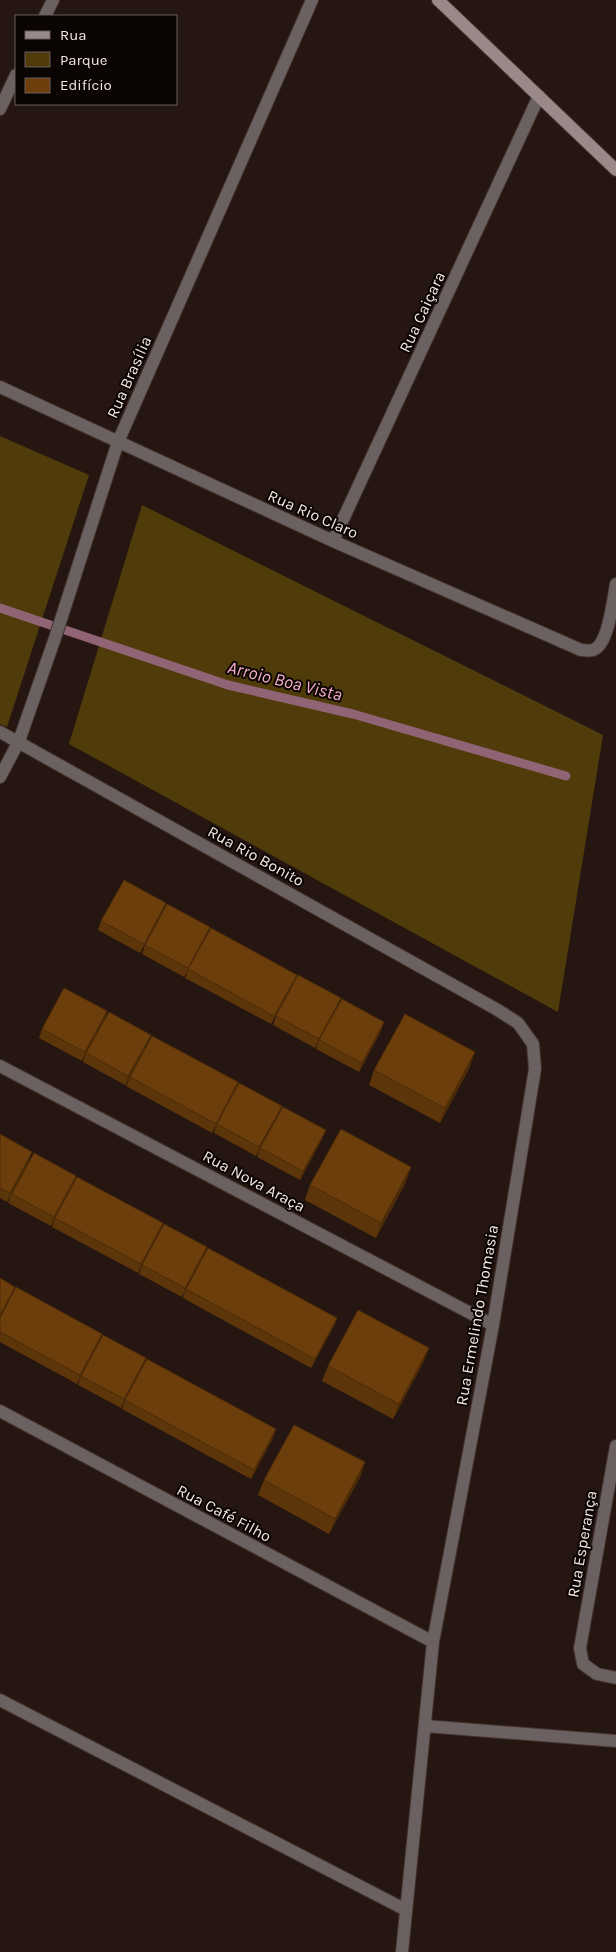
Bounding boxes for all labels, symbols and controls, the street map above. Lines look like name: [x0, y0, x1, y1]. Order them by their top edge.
legend: [15, 15, 178, 105]
text: Rua: [60, 26, 87, 44]
text: Parque: [60, 51, 108, 69]
text: Edifício: [60, 76, 112, 94]
street label: Rua Caiçara: [395, 268, 449, 356]
street label: Rua Brasília: [102, 333, 156, 421]
street label: Rua Rio Claro: [265, 486, 361, 542]
water label: Arroio Boa Vista: [225, 656, 345, 706]
street label: Rua Rio Bonito: [205, 822, 307, 890]
street label: Rua Nova Araça: [200, 1146, 308, 1216]
street label: Rua Ermelindo Thomasia: [452, 1223, 502, 1407]
street label: Rua Café Filho: [174, 1480, 274, 1546]
street label: Rua Esperança: [563, 1489, 601, 1599]

